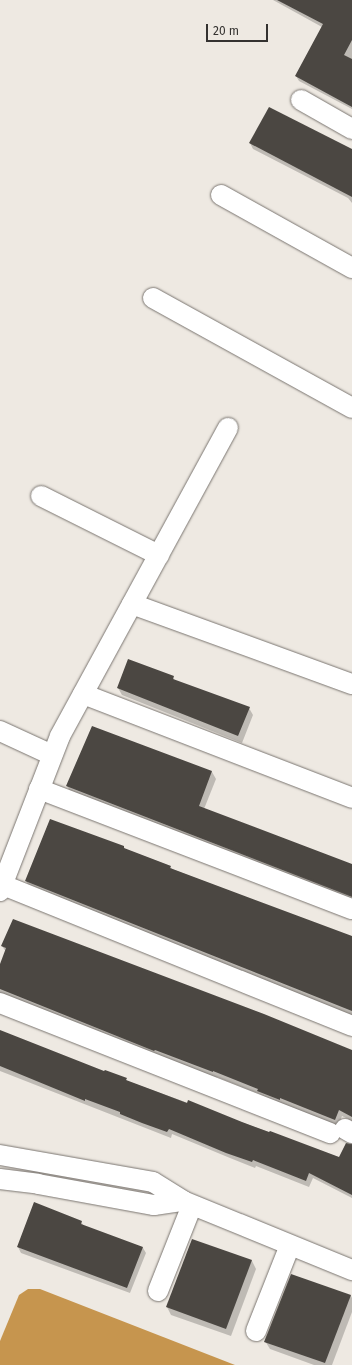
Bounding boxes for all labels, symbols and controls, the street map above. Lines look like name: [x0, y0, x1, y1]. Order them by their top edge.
scale bar: [208, 16, 270, 42]
text: 20 m: [213, 24, 239, 38]

